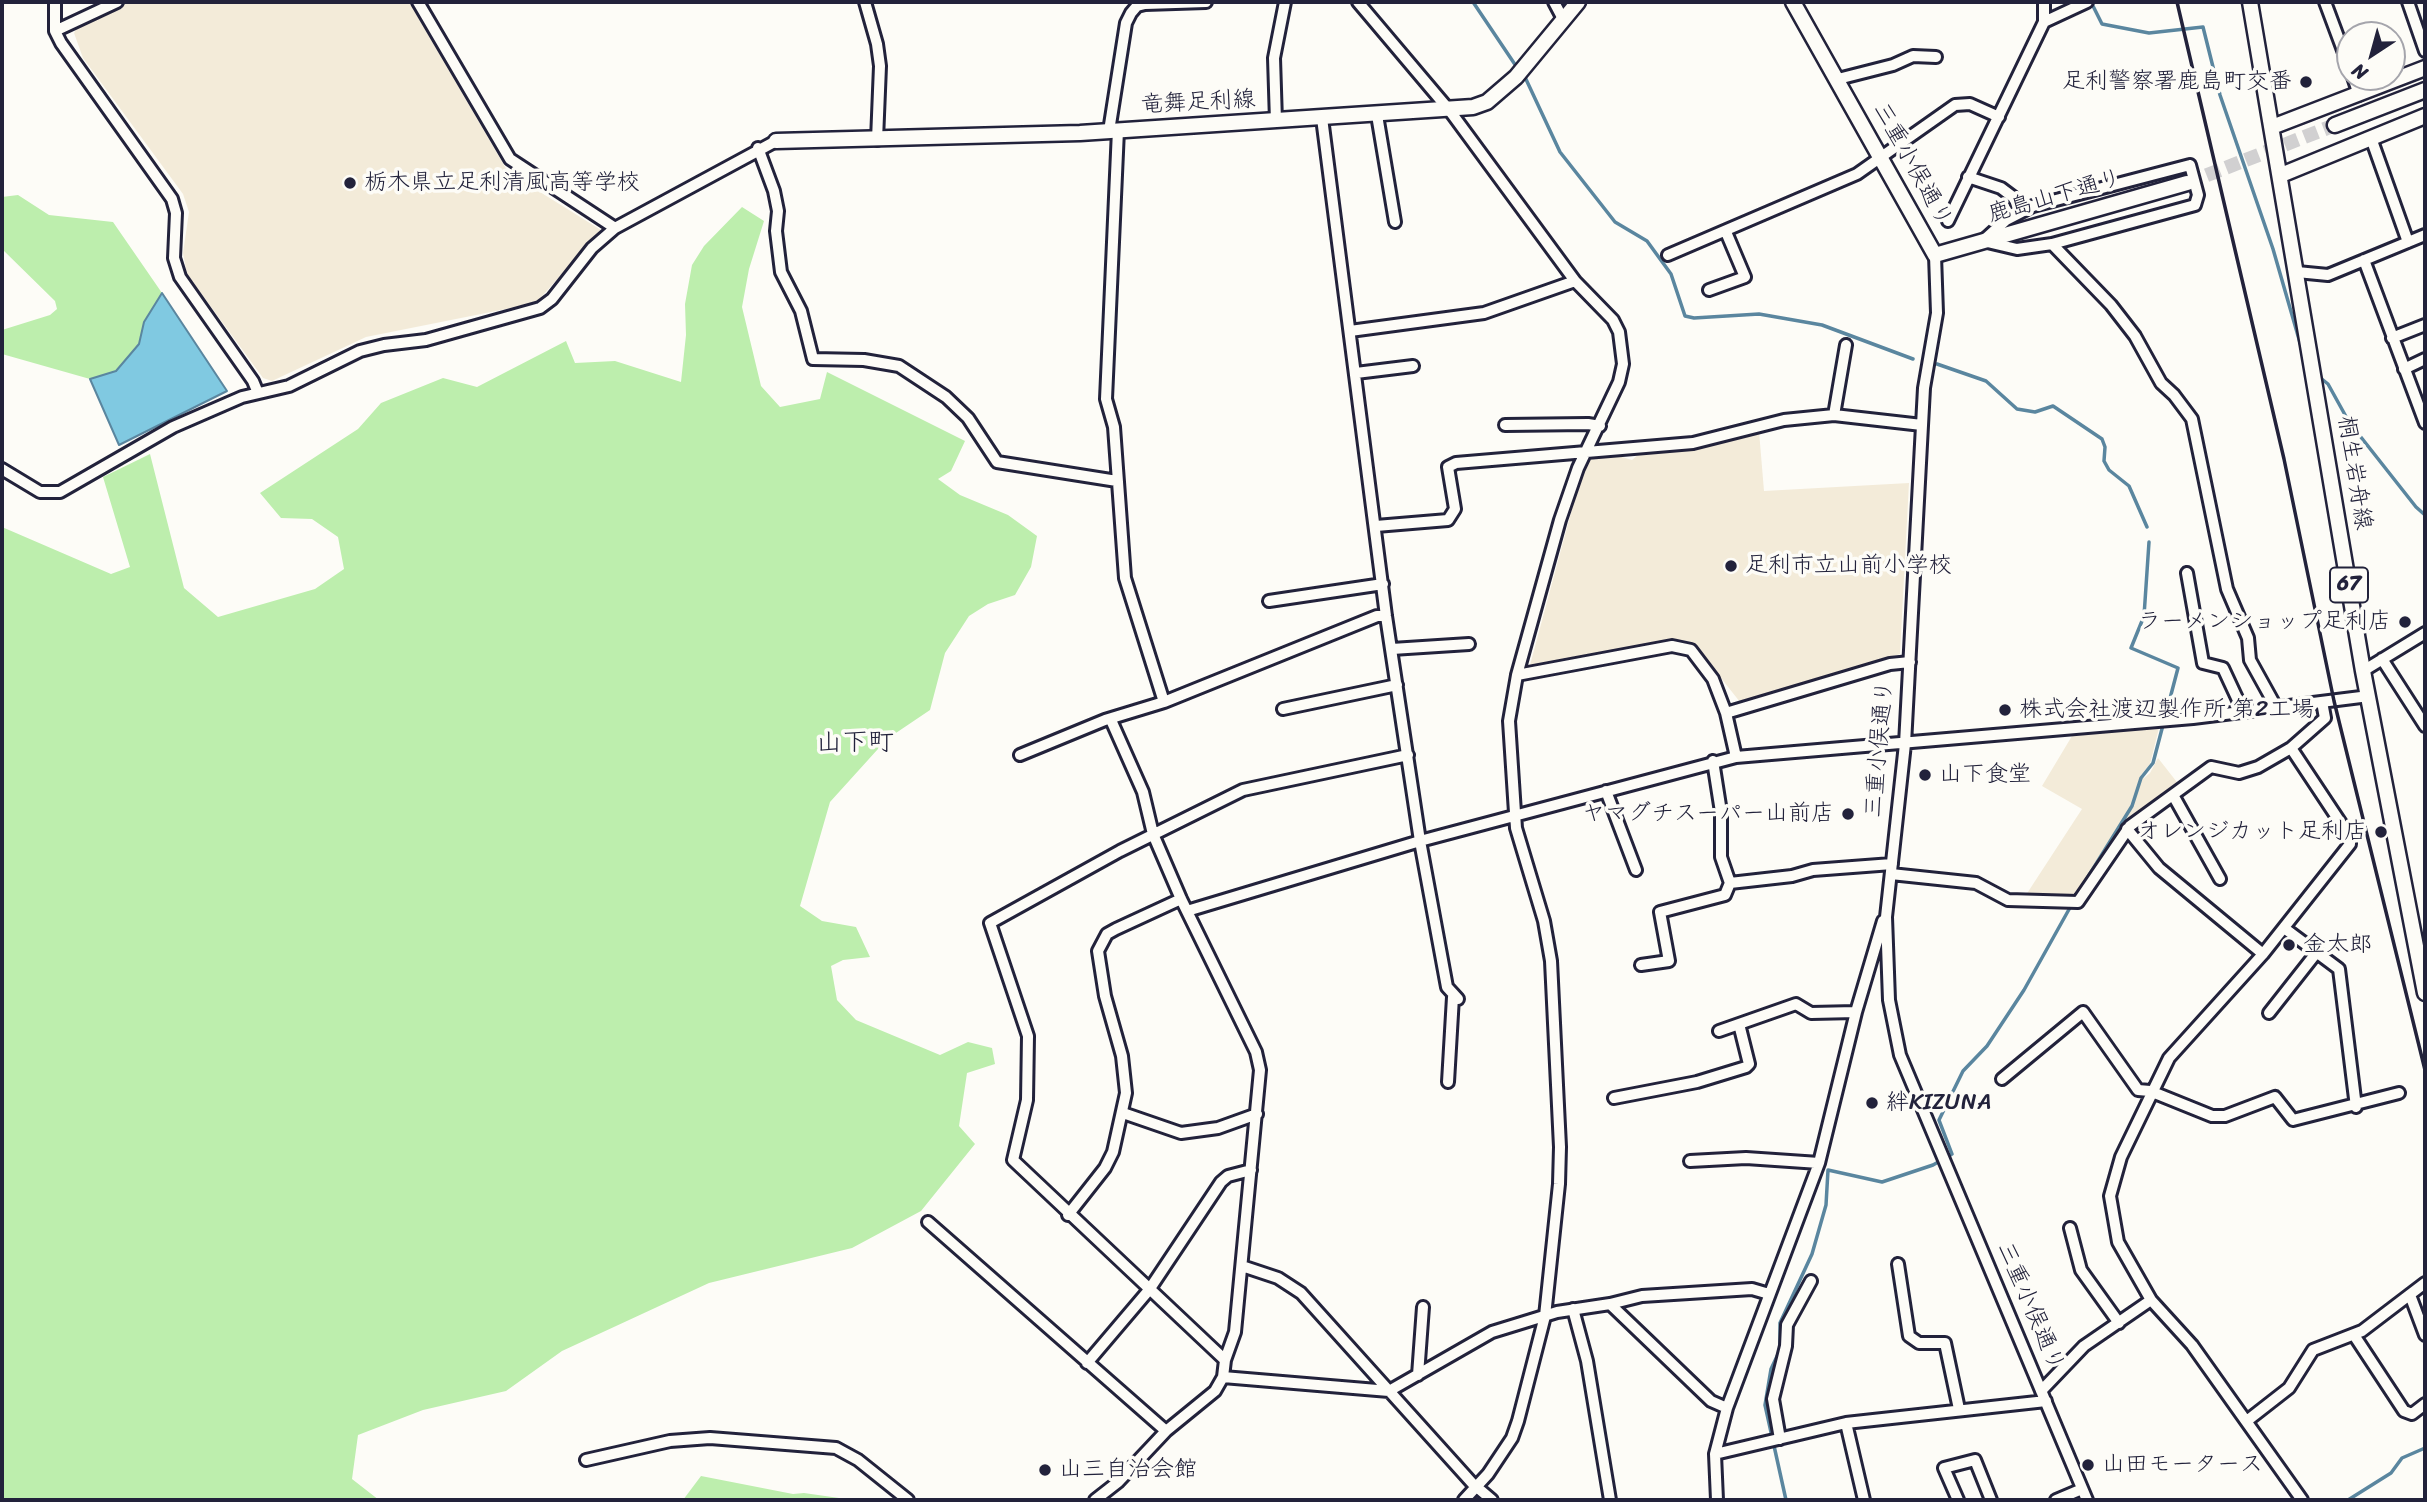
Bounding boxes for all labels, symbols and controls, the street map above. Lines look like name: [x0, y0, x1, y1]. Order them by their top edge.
north arrow: [2336, 21, 2406, 91]
text: N: [2345, 55, 2375, 89]
place label: 足利警察署鹿島町交番: [2062, 68, 2292, 96]
marker: 足利警察署鹿島町交番: [2298, 74, 2314, 90]
street label: 竜舞足利線: [1140, 86, 1256, 120]
street label: 三重小俣通り: [1866, 98, 1958, 232]
street label: 鹿島山下通り: [1985, 165, 2125, 229]
place label: 栃木県立足利清風高等学校: [364, 169, 640, 197]
marker: 栃木県立足利清風高等学校: [342, 175, 358, 191]
street label: 桐生岩舟線: [2331, 414, 2377, 532]
place label: 足利市立山前小学校: [1745, 552, 1952, 580]
marker: 足利市立山前小学校: [1723, 558, 1739, 574]
road number: 67: [2330, 568, 2368, 602]
place label: ラーメンショップ足利店: [2138, 608, 2391, 636]
marker: ラーメンショップ足利店: [2397, 614, 2413, 630]
street label: 三重小俣通り: [1860, 679, 1900, 819]
place label: 株式会社渡辺製作所 第2工場: [2019, 696, 2314, 724]
marker: 株式会社渡辺製作所 第2工場: [1997, 702, 2013, 718]
district label: 山下町: [816, 727, 894, 759]
place label: 山下食堂: [1939, 761, 2031, 789]
marker: 山下食堂: [1917, 767, 1933, 783]
place label: ヤマグチスーパー山前店: [1582, 800, 1834, 828]
marker: ヤマグチスーパー山前店: [1840, 806, 1856, 822]
place label: オレンジカット足利店: [2137, 818, 2367, 846]
marker: オレンジカット足利店: [2373, 824, 2389, 840]
place label: 金太郎: [2303, 931, 2372, 959]
marker: 金太郎: [2281, 937, 2297, 953]
place label: 絆KIZUNA: [1886, 1089, 1992, 1117]
marker: 絆KIZUNA: [1864, 1095, 1880, 1111]
street label: 三重小俣通り: [1990, 1238, 2070, 1376]
place label: 山田モータース: [2102, 1451, 2263, 1479]
place label: 山三自治会館: [1059, 1456, 1197, 1484]
marker: 山田モータース: [2080, 1457, 2096, 1473]
marker: 山三自治会館: [1037, 1462, 1053, 1478]

